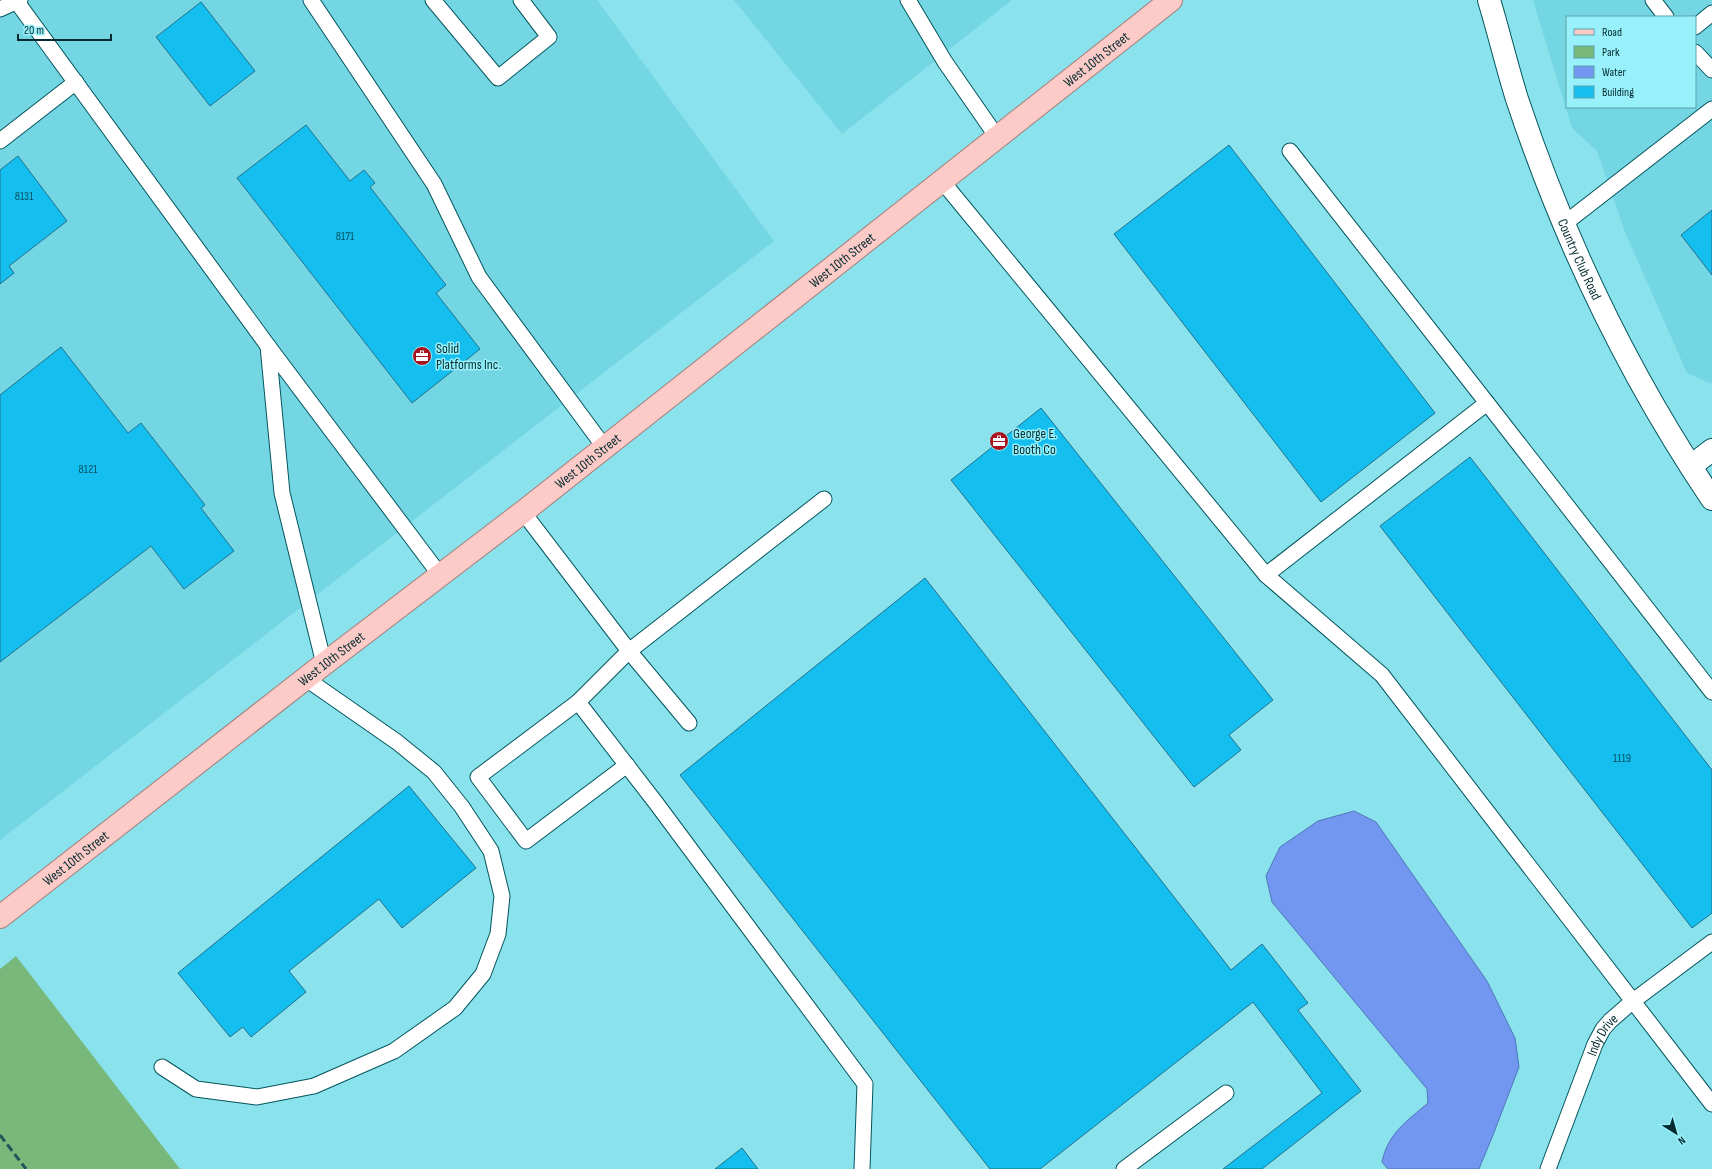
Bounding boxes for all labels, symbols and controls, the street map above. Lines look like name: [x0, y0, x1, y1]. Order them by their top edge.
scale bar: [18, 16, 111, 42]
legend: [1566, 16, 1696, 108]
text: 20 m: [24, 23, 44, 38]
text: Road: [1602, 25, 1622, 40]
street label: West 10th Street: [1060, 28, 1133, 91]
text: Park: [1602, 45, 1620, 60]
text: Water: [1602, 65, 1626, 80]
text: Building: [1602, 85, 1634, 100]
house number: 8131: [15, 189, 34, 204]
street label: Country Club Road: [1554, 216, 1605, 303]
house number: 8171: [336, 229, 355, 244]
street label: West 10th Street: [806, 229, 879, 292]
place label: Solid Platforms Inc.: [436, 340, 501, 373]
office icon: Solid Platforms Inc.: [411, 345, 433, 367]
place label: George E. Booth Co: [1013, 425, 1057, 458]
street label: West 10th Street: [552, 430, 624, 493]
office icon: George E. Booth Co: [988, 430, 1010, 452]
house number: 8121: [79, 462, 98, 477]
street label: West 10th Street: [295, 628, 368, 690]
house number: 1119: [1613, 751, 1631, 766]
street label: West 10th Street: [39, 827, 112, 889]
street label: Indy Drive: [1583, 1010, 1621, 1058]
north arrow: [1656, 1113, 1696, 1153]
text: N: [1675, 1134, 1688, 1148]

